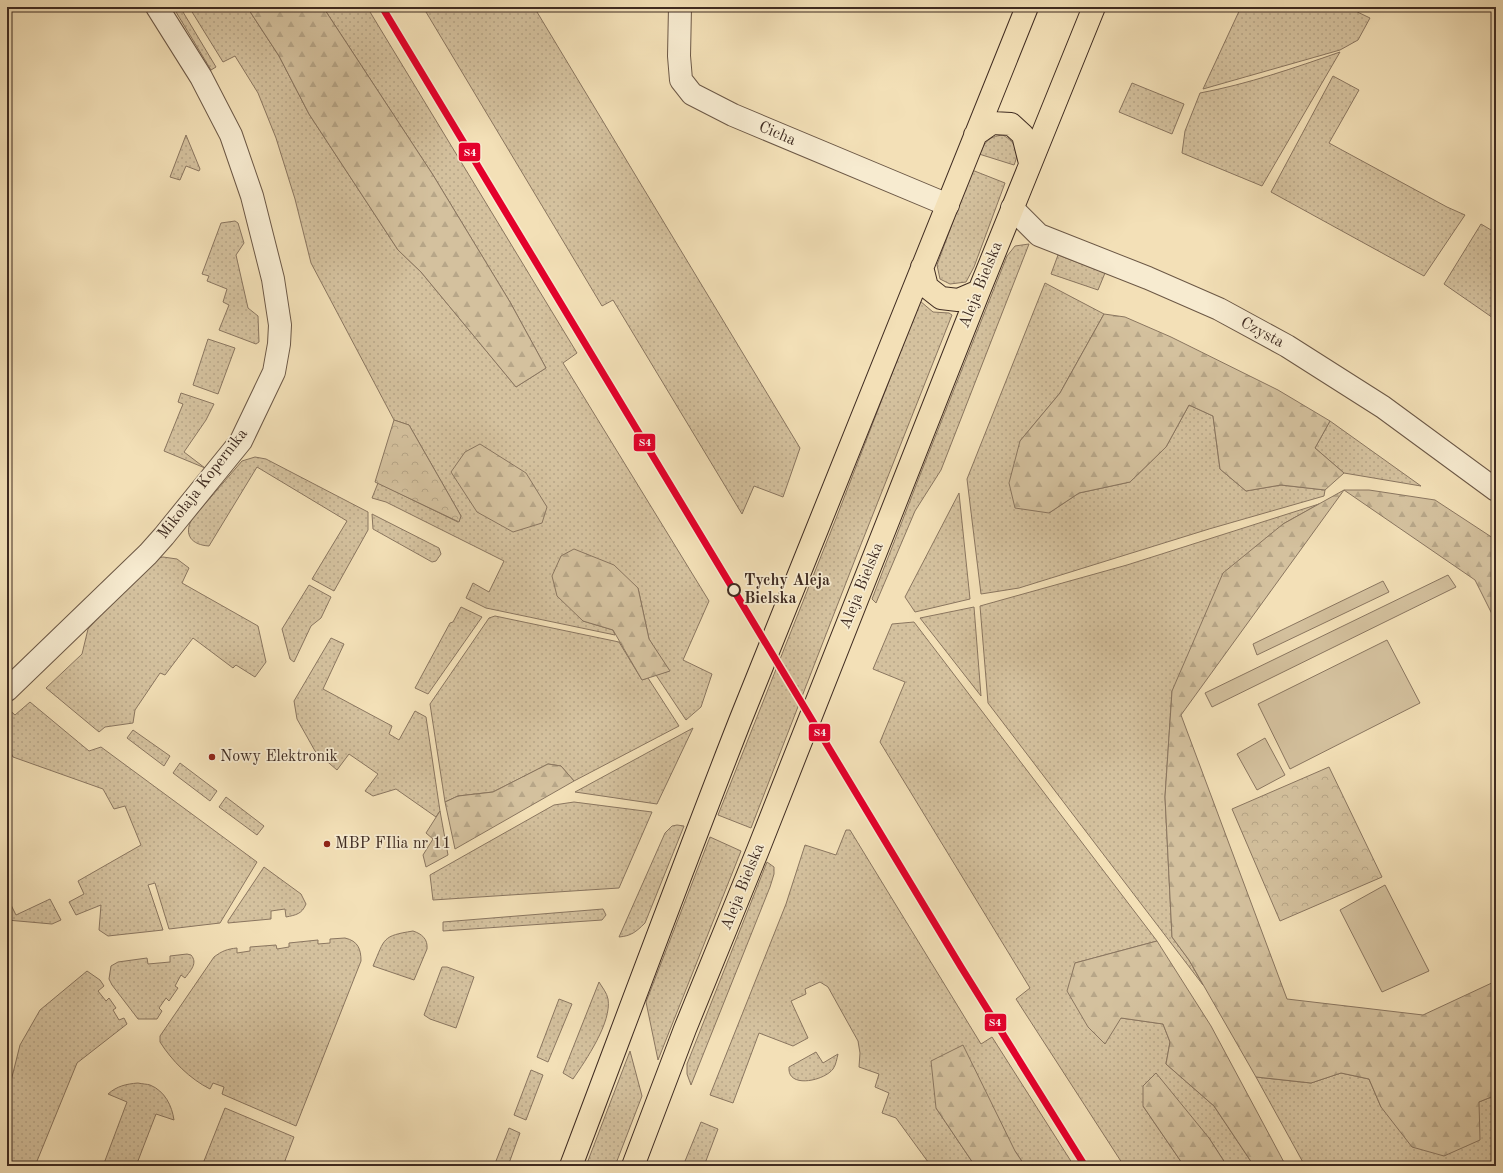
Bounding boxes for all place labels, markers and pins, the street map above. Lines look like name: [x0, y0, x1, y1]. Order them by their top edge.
place label: Tychy Aleja Bielska: [744, 573, 830, 607]
marker: Tychy Aleja Bielska: [727, 583, 741, 597]
place label: Nowy Elektronik: [220, 749, 338, 765]
marker: Nowy Elektronik: [207, 752, 217, 762]
place label: MBP FIlia nr 11: [335, 836, 451, 852]
marker: MBP FIlia nr 11: [322, 839, 332, 849]

